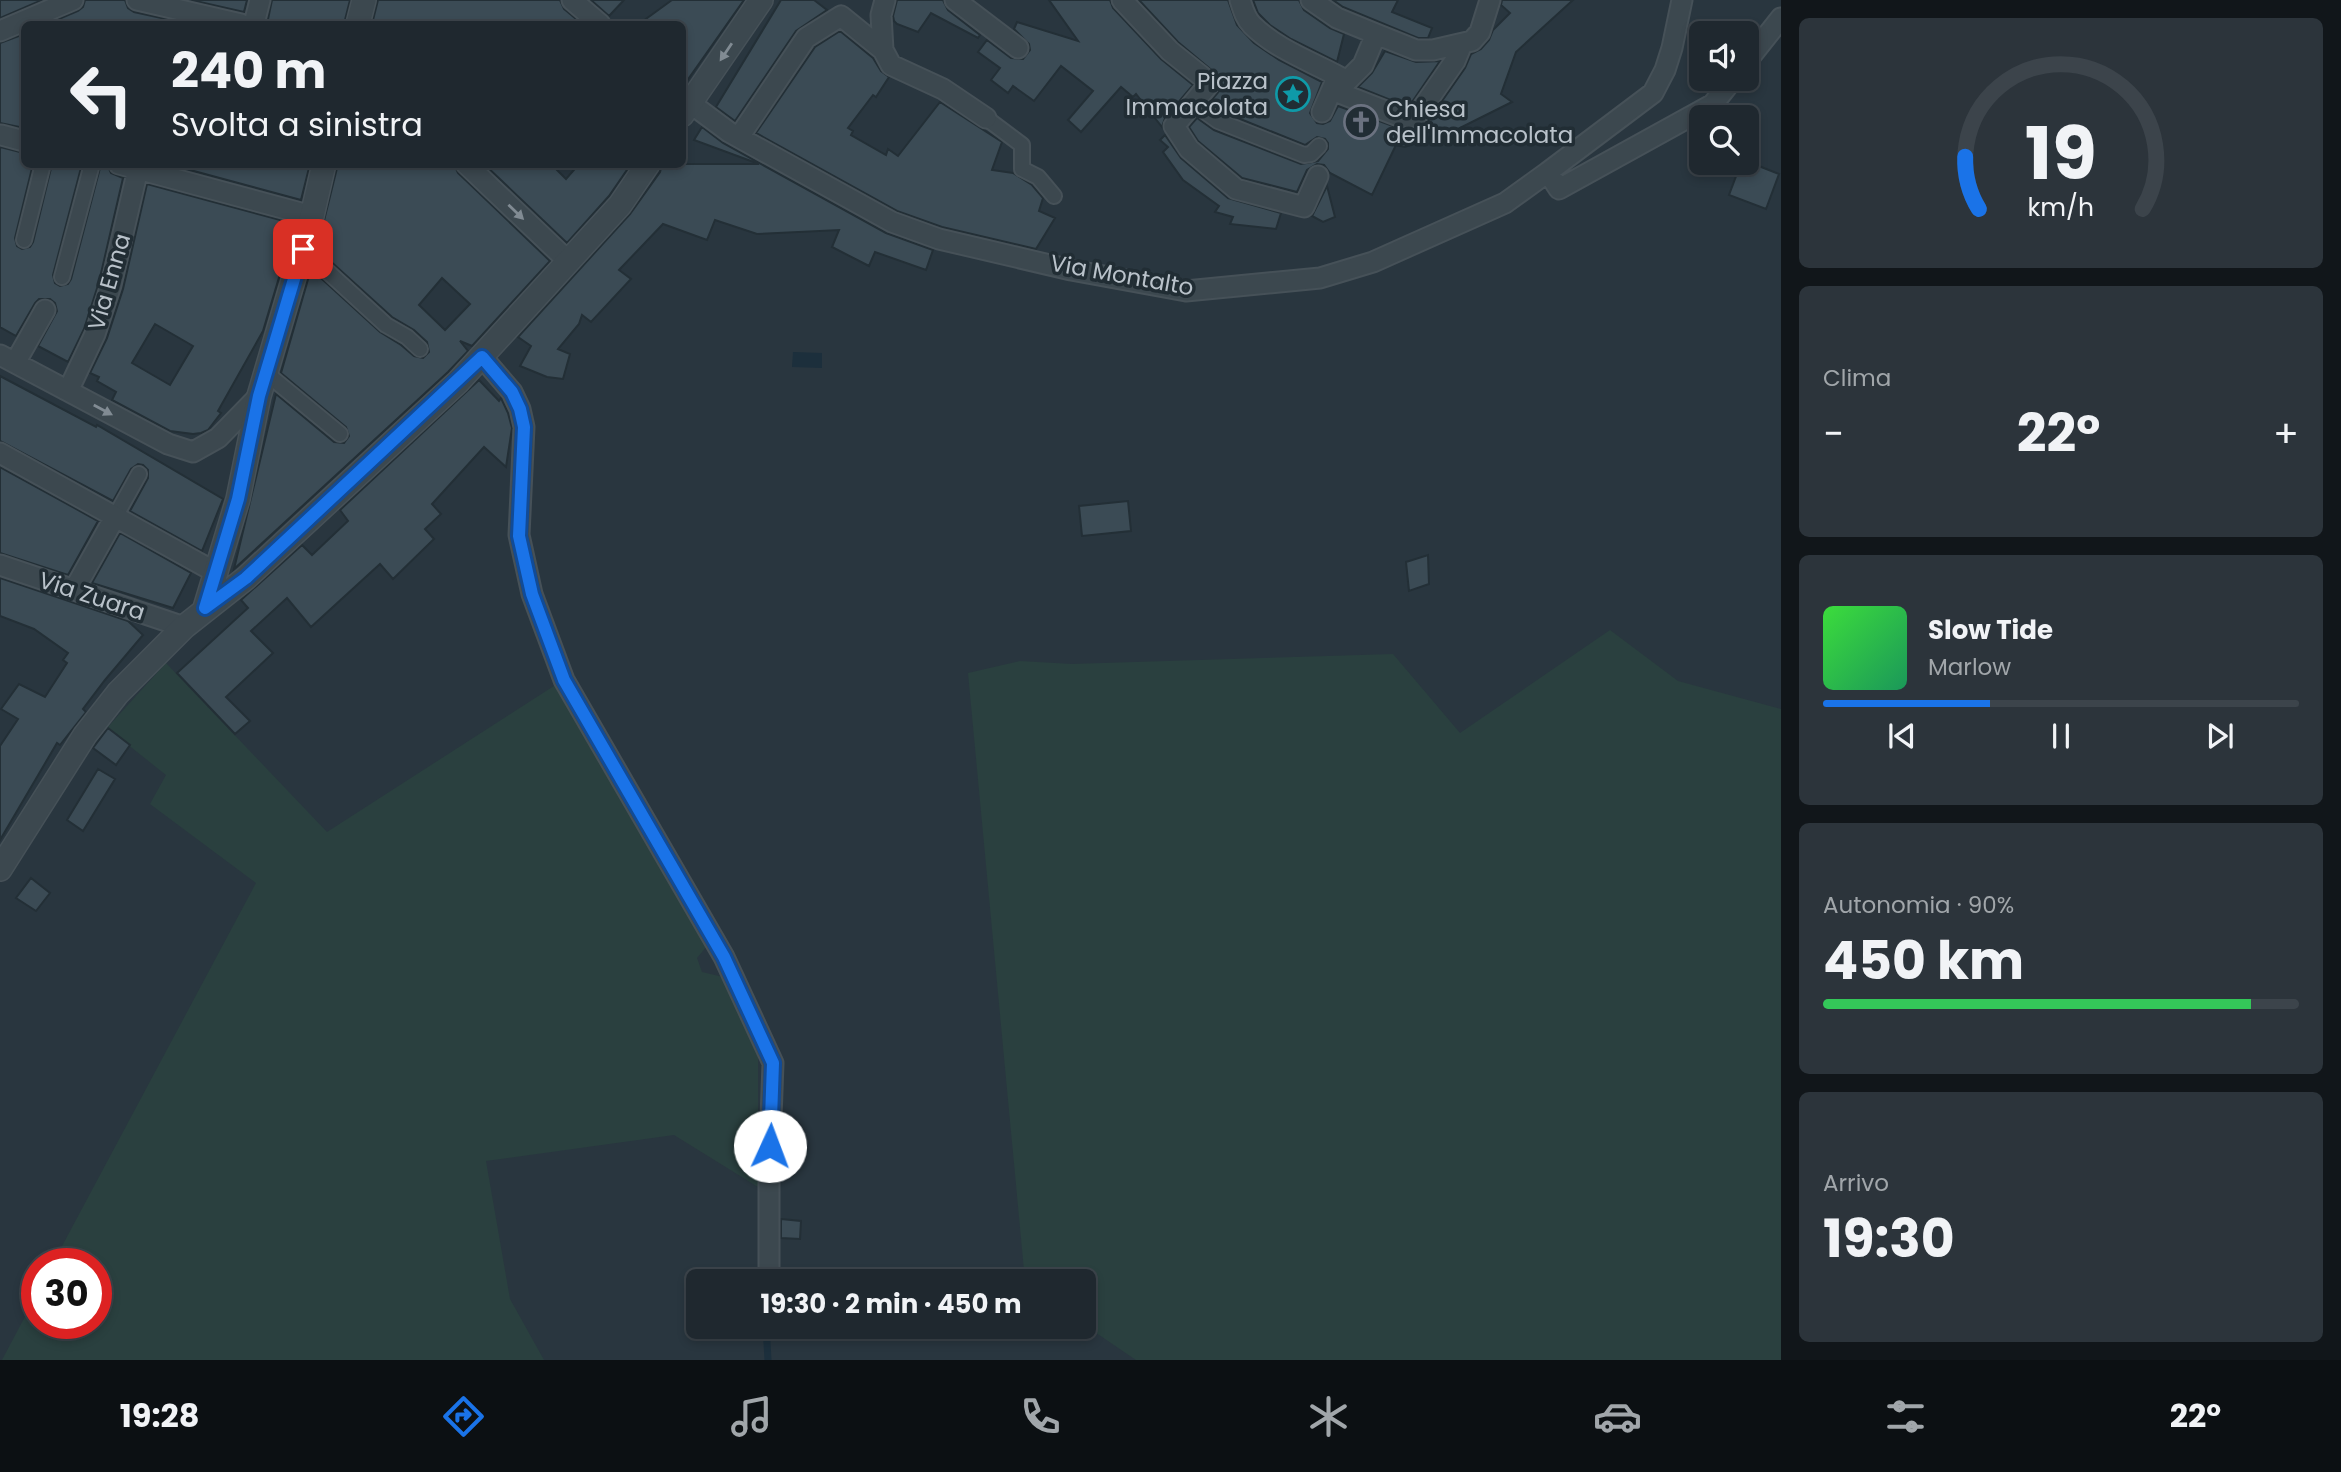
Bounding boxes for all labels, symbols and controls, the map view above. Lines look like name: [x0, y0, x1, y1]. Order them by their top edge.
map controls: [1689, 21, 1759, 175]
button: sound: [1689, 21, 1759, 91]
text: 240 m: [171, 37, 326, 105]
one-way arrow: [719, 42, 732, 62]
icon: left: [56, 49, 147, 140]
place label: Piazza Immacolata: [1126, 65, 1268, 123]
place icon: Piazza Immacolata: [1274, 75, 1312, 113]
place label: Chiesa dell'Immacolata: [1386, 93, 1573, 151]
text: Svolta a sinistra: [171, 102, 423, 147]
church icon: Chiesa dell'Immacolata: [1342, 103, 1380, 141]
text: 19: [2025, 104, 2097, 205]
button: search: [1689, 105, 1759, 175]
text: km/h: [2028, 190, 2094, 225]
one-way arrow: [507, 203, 524, 220]
pin: [273, 219, 333, 279]
street label: Via Enna: [80, 230, 138, 334]
icon: arrive: [284, 230, 322, 268]
street label: Via Montalto: [1048, 247, 1196, 303]
text: Clima: [1823, 362, 1891, 394]
text: 22°: [2017, 397, 2100, 470]
one-way arrow: [94, 404, 113, 416]
text: −: [1823, 407, 1844, 460]
text: +: [2273, 407, 2299, 460]
street label: Via Zuara: [35, 564, 149, 628]
text: Slow Tide: [1928, 612, 2053, 648]
text: Marlow: [1928, 651, 2011, 683]
icon: previous: [1883, 717, 1921, 755]
icon: pause: [2042, 717, 2080, 755]
icon: next: [2201, 717, 2239, 755]
text: Autonomia · 90%: [1823, 889, 2014, 921]
text: 450 km: [1823, 924, 2024, 997]
position arrow: [733, 1109, 807, 1183]
text: Arrivo: [1823, 1167, 1889, 1199]
text: 19:30: [1823, 1202, 1955, 1275]
speed limit sign: 30: [21, 1248, 112, 1339]
text: 19:30 · 2 min · 450 m: [760, 1286, 1022, 1322]
icon: directions: [439, 1392, 488, 1441]
icon: music: [727, 1392, 776, 1441]
icon: phone: [1016, 1392, 1065, 1441]
icon: climate: [1304, 1392, 1353, 1441]
icon: car: [1593, 1392, 1642, 1441]
icon: filters: [1881, 1392, 1930, 1441]
text: 19:28: [120, 1393, 200, 1438]
text: 22°: [2170, 1393, 2221, 1438]

